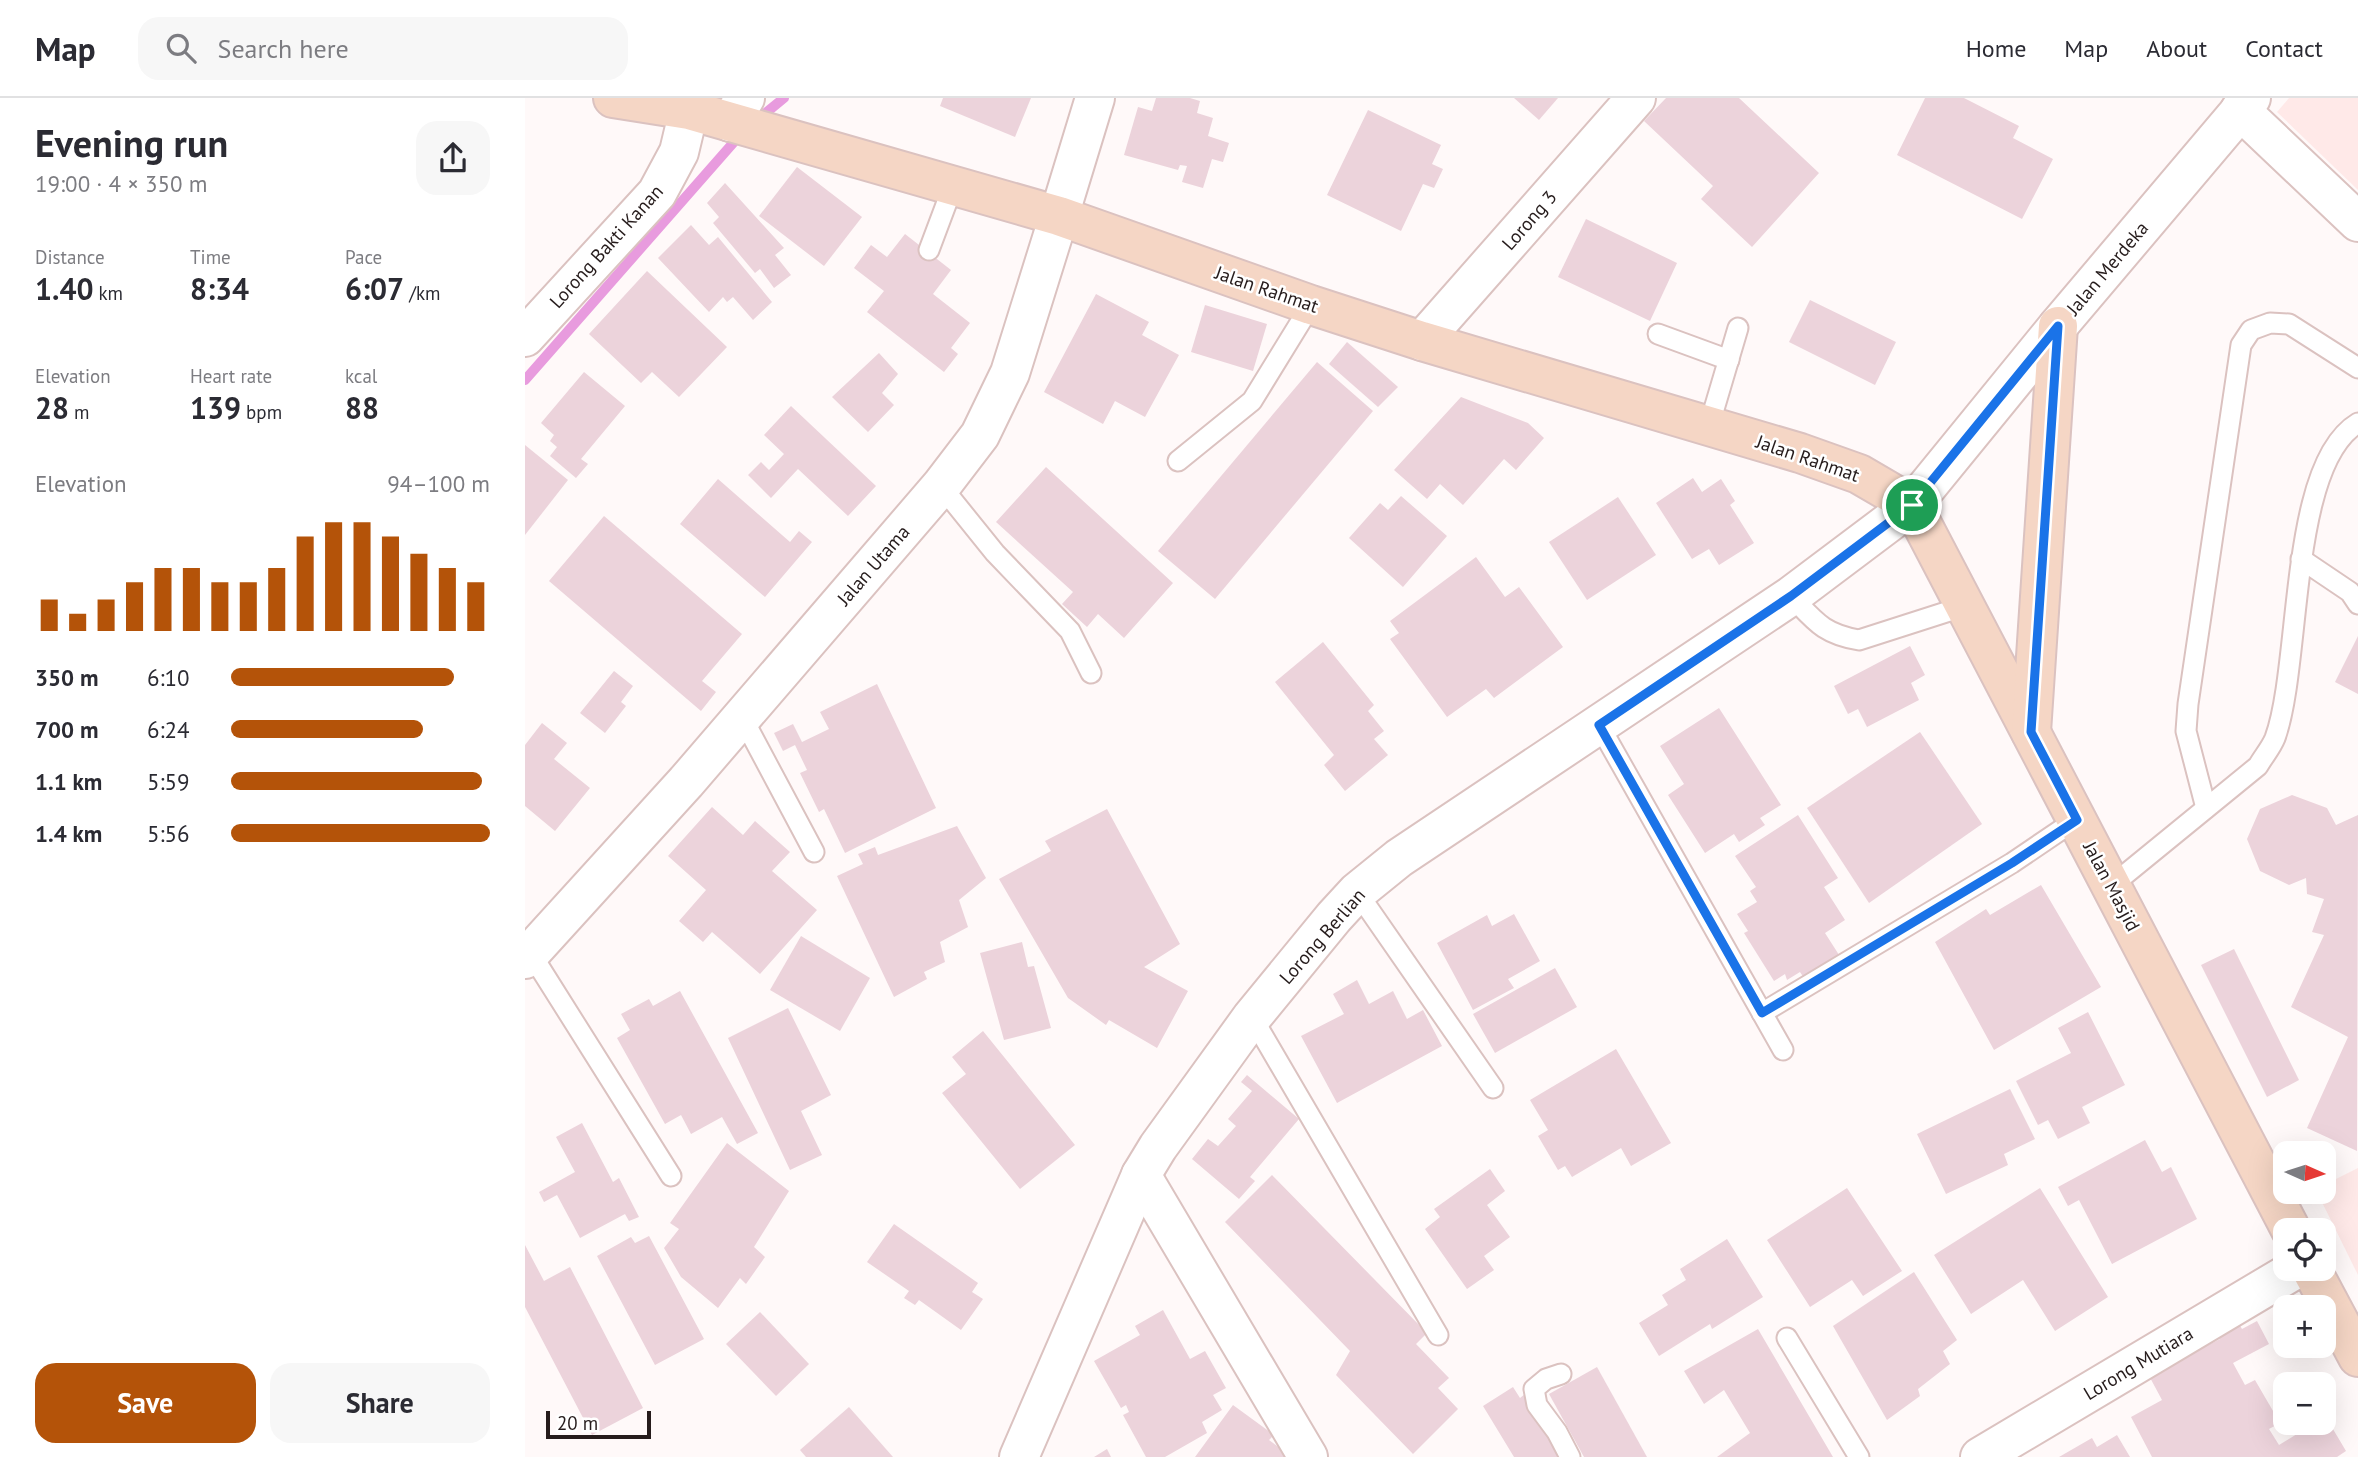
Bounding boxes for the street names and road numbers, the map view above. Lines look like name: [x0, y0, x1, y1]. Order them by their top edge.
street label: Lorong Bakti Kanan: [544, 179, 668, 313]
street label: Lorong 3: [1496, 185, 1562, 255]
street label: Jalan Merdeka: [2060, 216, 2153, 321]
street label: Jalan Rahmat: [1211, 260, 1322, 318]
street label: Jalan Rahmat: [1752, 429, 1863, 487]
street label: Jalan Utama: [831, 520, 914, 611]
street label: Jalan Masjid: [2078, 836, 2146, 935]
street label: Lorong Berlian: [1274, 883, 1370, 989]
street label: Lorong Mutiara: [2079, 1321, 2197, 1405]

